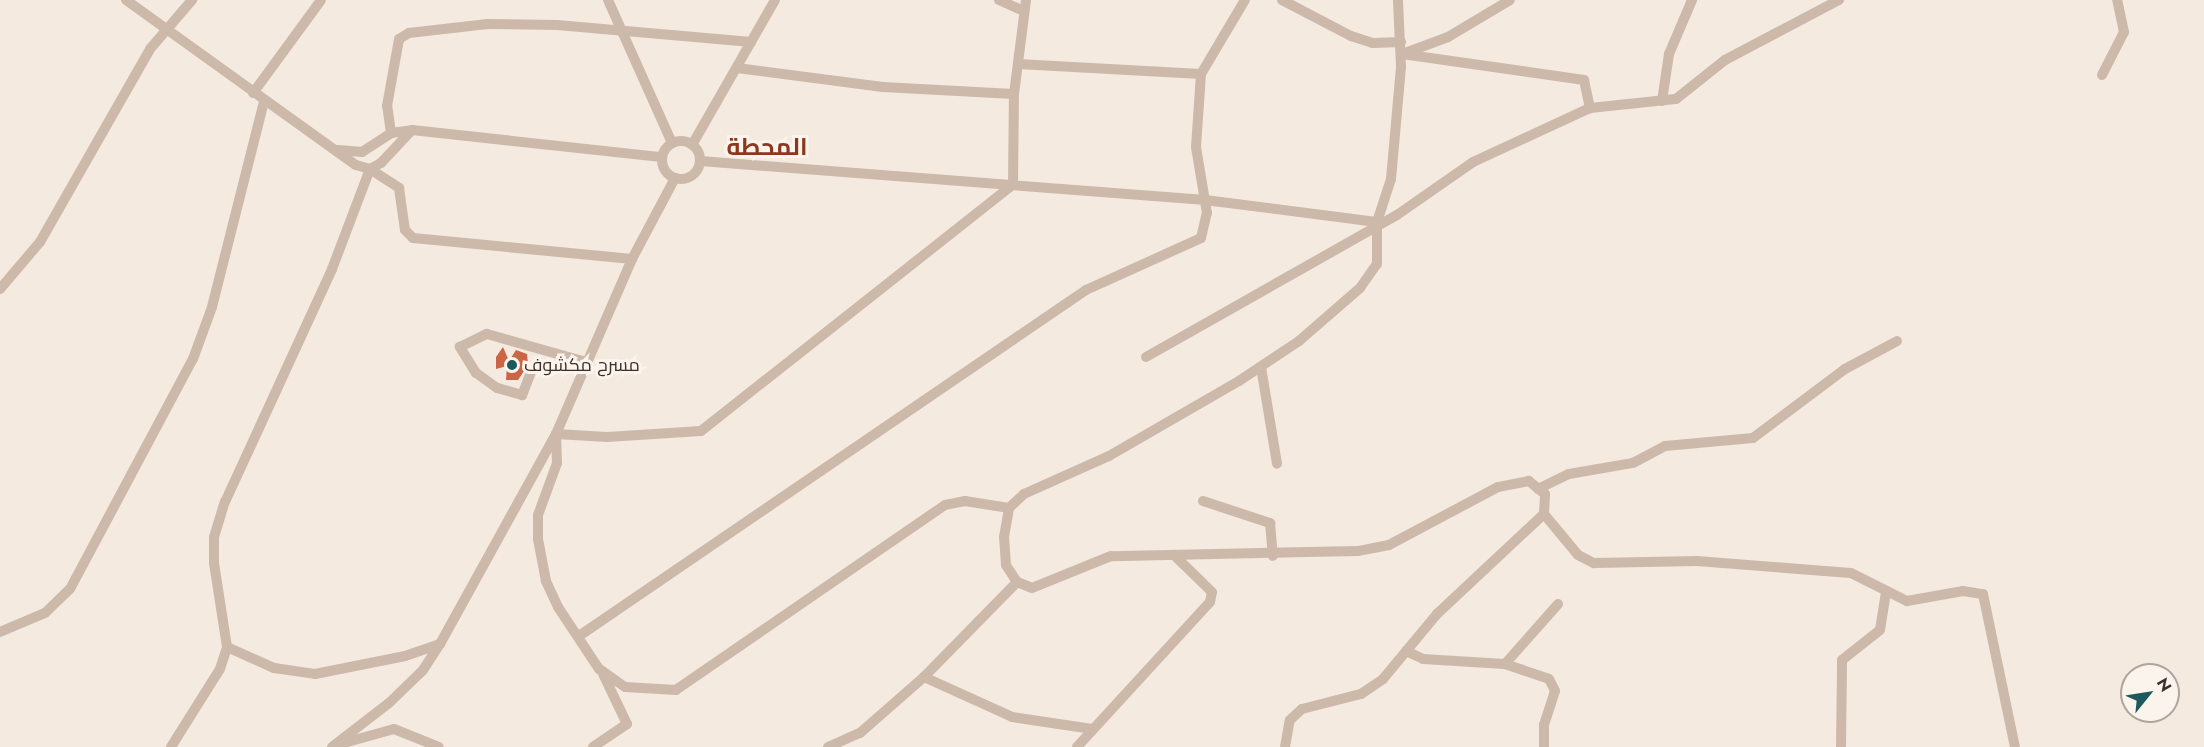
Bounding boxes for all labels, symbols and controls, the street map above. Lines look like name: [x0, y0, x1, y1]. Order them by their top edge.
district label: المحطة: [727, 133, 807, 161]
place label: مسرح مكشوف: [524, 354, 640, 376]
marker: مسرح مكشوف: [505, 358, 519, 372]
north arrow: [2120, 663, 2180, 723]
text: N: [2151, 673, 2177, 696]

